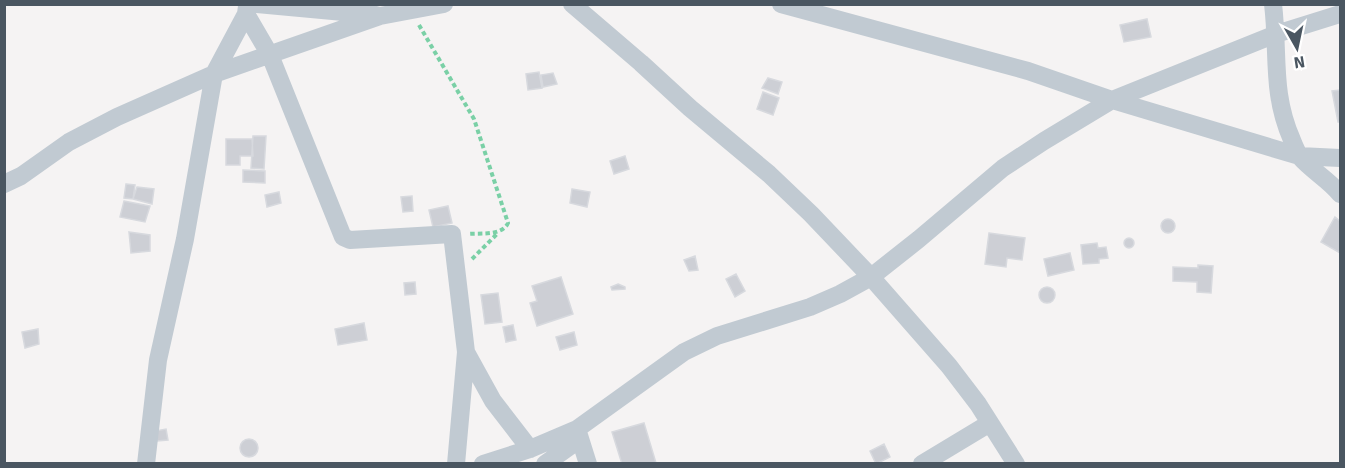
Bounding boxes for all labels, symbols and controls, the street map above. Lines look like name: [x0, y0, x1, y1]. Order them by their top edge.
north arrow: [1267, 18, 1327, 78]
text: N: [1292, 51, 1306, 73]

